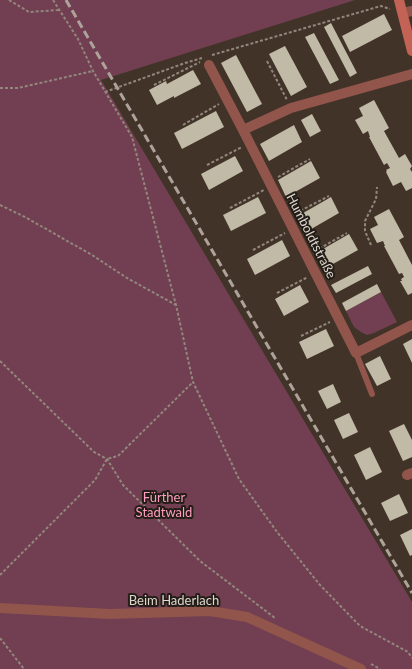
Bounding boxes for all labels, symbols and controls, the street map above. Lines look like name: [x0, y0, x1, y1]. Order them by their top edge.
street label: Humboldtstraße: [283, 191, 339, 281]
park label: Fürther Stadtwald: [136, 490, 192, 521]
street label: Beim Haderlach: [129, 593, 219, 609]

